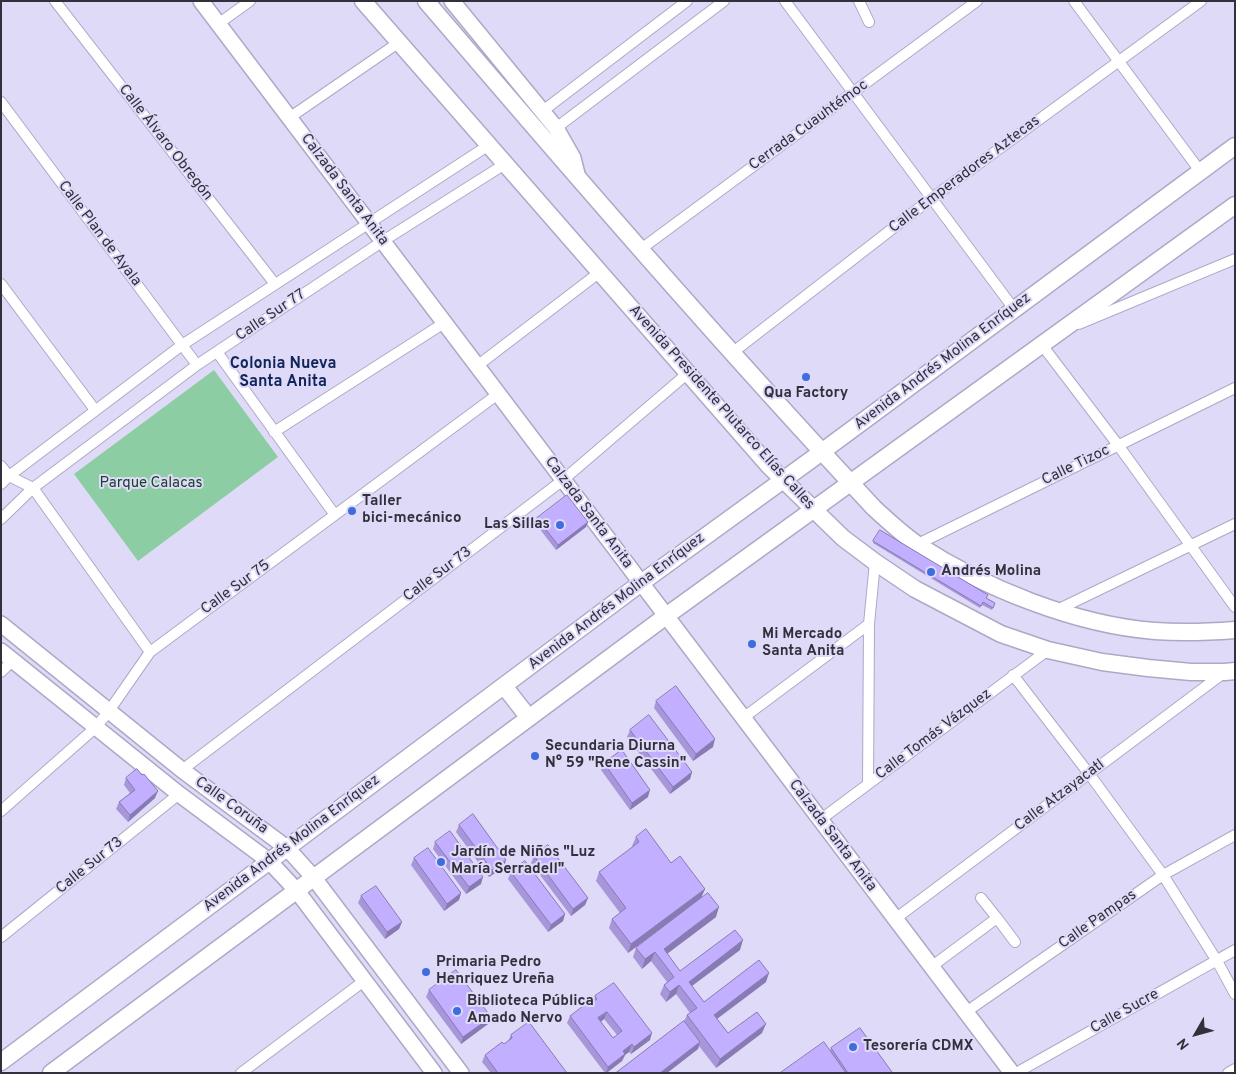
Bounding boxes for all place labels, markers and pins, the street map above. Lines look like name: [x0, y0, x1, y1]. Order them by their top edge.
marker: Qua Factory: [800, 371, 812, 383]
place label: Qua Factory: [764, 385, 848, 403]
place label: Taller bici-mecánico: [362, 493, 461, 528]
marker: Taller bici-mecánico: [346, 505, 358, 517]
place label: Las Sillas: [484, 516, 550, 534]
marker: Las Sillas: [554, 519, 566, 531]
place label: Andrés Molina: [941, 563, 1041, 581]
marker: Andrés Molina: [925, 566, 937, 578]
place label: Mi Mercado Santa Anita: [762, 626, 844, 661]
marker: Mi Mercado Santa Anita: [746, 638, 758, 650]
place label: Secundaria Diurna N° 59 "Rene Cassin": [545, 738, 686, 773]
marker: Secundaria Diurna N° 59 "Rene Cassin": [529, 750, 541, 762]
place label: Jardín de Niños "Luz María Serradell": [451, 844, 596, 879]
marker: Jardín de Niños "Luz María Serradell": [435, 856, 447, 868]
place label: Primaria Pedro Henriquez Ureña: [436, 954, 554, 989]
marker: Primaria Pedro Henriquez Ureña: [420, 966, 432, 978]
place label: Biblioteca Pública Amado Nervo: [467, 993, 594, 1028]
marker: Biblioteca Pública Amado Nervo: [451, 1005, 463, 1017]
place label: Tesorería CDMX: [863, 1038, 974, 1056]
marker: Tesorería CDMX: [847, 1041, 859, 1053]

